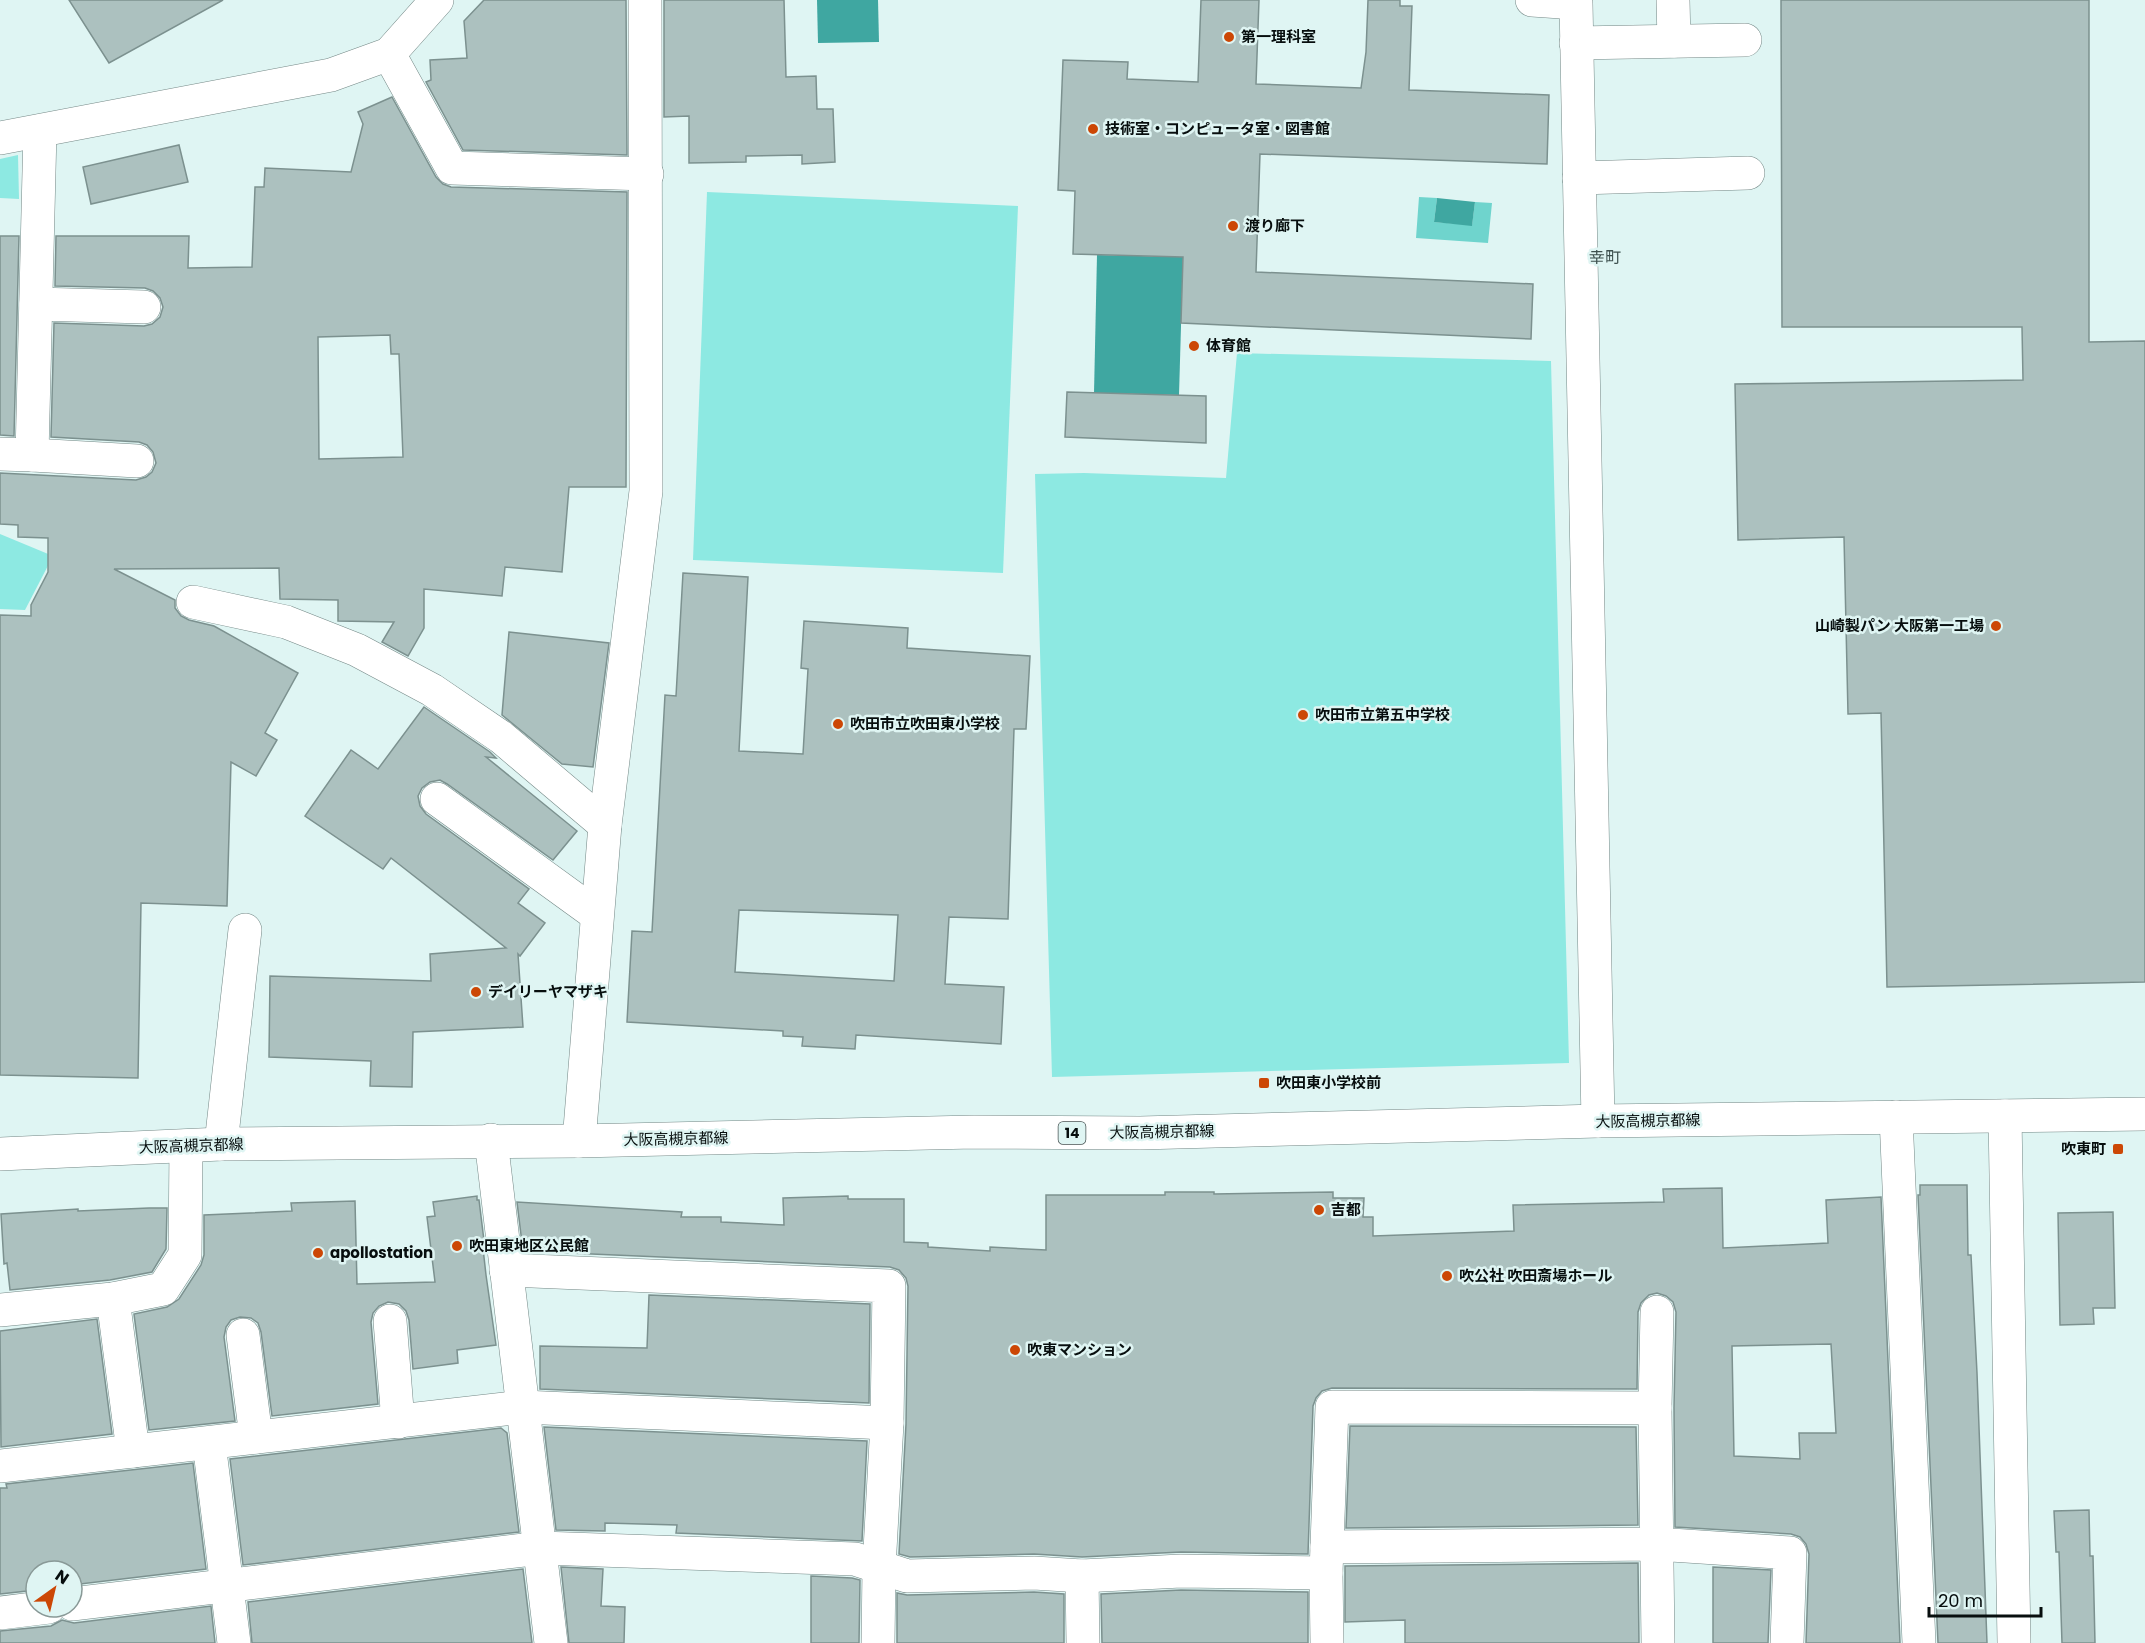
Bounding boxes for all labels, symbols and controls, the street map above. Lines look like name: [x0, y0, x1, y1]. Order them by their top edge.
place label: 第一理科室: [1241, 26, 1316, 47]
marker: 第一理科室: [1222, 30, 1236, 44]
place label: 技術室・コンピュータ室・図書館: [1105, 118, 1330, 139]
marker: 技術室・コンピュータ室・図書館: [1086, 122, 1100, 136]
place label: 渡り廊下: [1245, 215, 1305, 236]
marker: 渡り廊下: [1226, 219, 1240, 233]
district label: 幸町: [1589, 246, 1621, 269]
place label: 体育館: [1206, 335, 1251, 356]
marker: 体育館: [1187, 339, 1201, 353]
place label: 山崎製パン 大阪第一工場: [1815, 615, 1984, 636]
marker: 山崎製パン 大阪第一工場: [1989, 619, 2003, 633]
place label: 吹田市立第五中学校: [1315, 704, 1450, 725]
marker: 吹田市立第五中学校: [1296, 708, 1310, 722]
place label: 吹田市立吹田東小学校: [850, 713, 1000, 734]
marker: 吹田市立吹田東小学校: [831, 717, 845, 731]
place label: デイリーヤマザキ: [488, 981, 608, 1002]
marker: デイリーヤマザキ: [469, 985, 483, 999]
place label: 吹田東小学校前: [1276, 1072, 1381, 1093]
marker: 吹田東小学校前: [1257, 1076, 1271, 1090]
street label: 大阪高槻京都線: [1595, 1109, 1701, 1132]
street label: 大阪高槻京都線: [1109, 1120, 1215, 1143]
road number: 14: [1058, 1122, 1086, 1144]
street label: 大阪高槻京都線: [623, 1127, 729, 1150]
street label: 大阪高槻京都線: [138, 1133, 244, 1158]
place label: 吹東町: [2061, 1138, 2106, 1159]
marker: 吹東町: [2111, 1142, 2125, 1156]
place label: 吉都: [1331, 1199, 1361, 1220]
marker: 吉都: [1312, 1203, 1326, 1217]
place label: 吹田東地区公民館: [469, 1235, 589, 1256]
marker: 吹田東地区公民館: [450, 1239, 464, 1253]
place label: apollostation: [330, 1242, 433, 1263]
marker: apollostation: [311, 1246, 325, 1260]
place label: 吹公社 吹田斎場ホール: [1459, 1265, 1612, 1286]
marker: 吹公社 吹田斎場ホール: [1440, 1269, 1454, 1283]
place label: 吹東マンション: [1027, 1339, 1132, 1360]
marker: 吹東マンション: [1008, 1343, 1022, 1357]
north arrow: [24, 1559, 84, 1619]
text: N: [51, 1564, 74, 1590]
scale bar: [1929, 1580, 2042, 1618]
text: 20 m: [1938, 1588, 1983, 1613]

